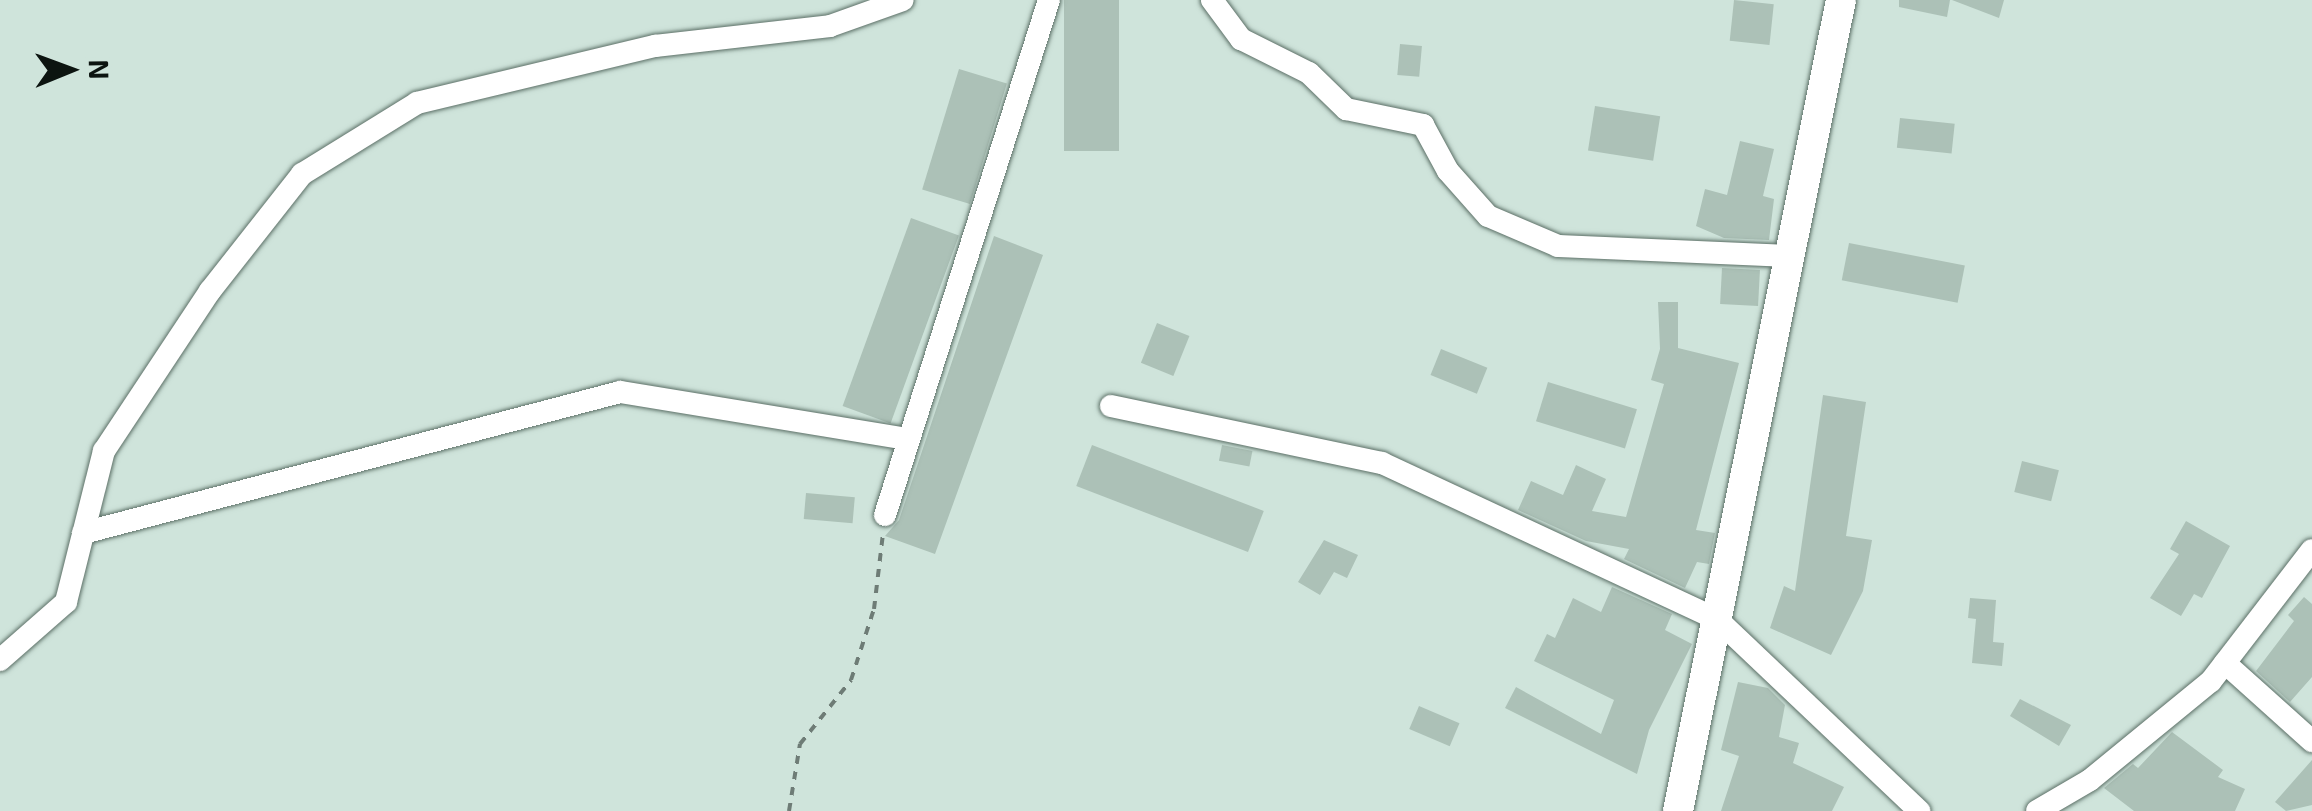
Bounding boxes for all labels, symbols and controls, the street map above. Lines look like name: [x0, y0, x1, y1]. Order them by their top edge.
north arrow: [20, 20, 120, 120]
text: N: [83, 59, 117, 80]

